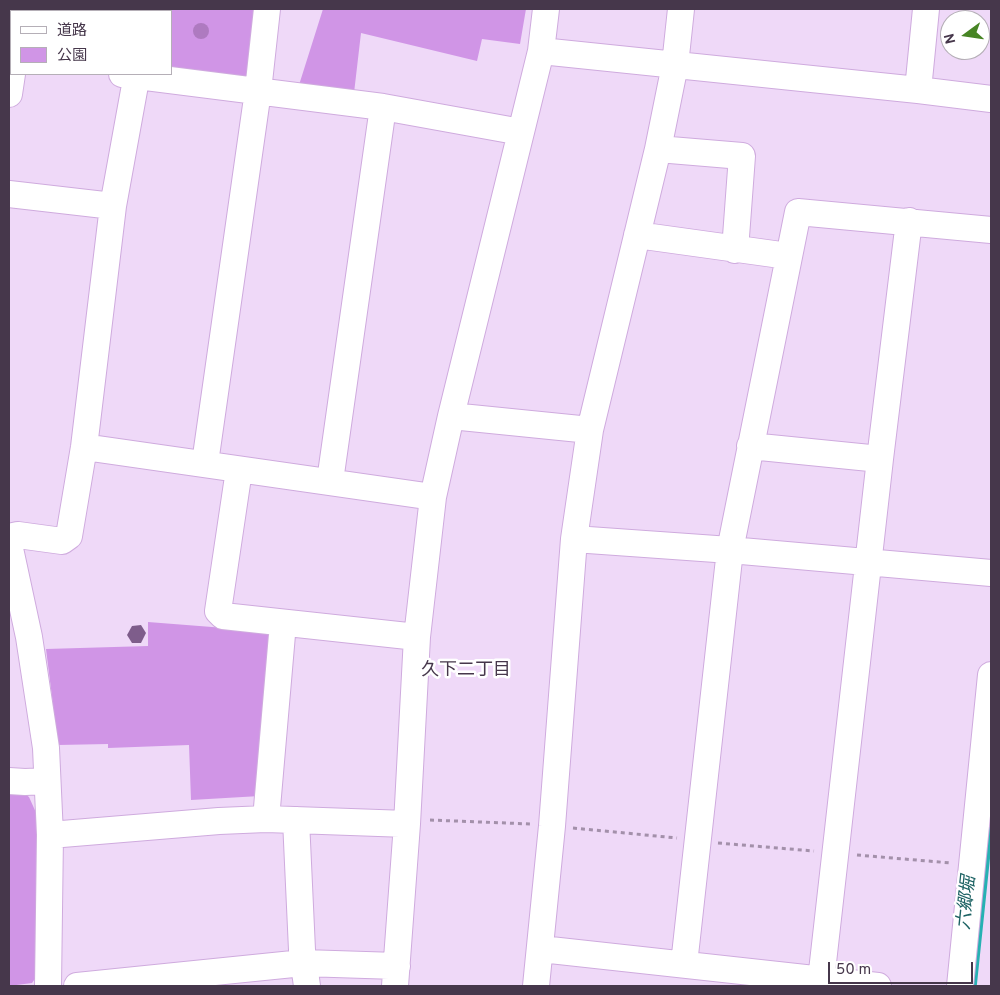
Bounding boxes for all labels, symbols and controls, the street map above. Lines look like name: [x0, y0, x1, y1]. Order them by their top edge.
legend: [10, 10, 172, 75]
north arrow: [940, 10, 990, 60]
text: 道路: [57, 22, 87, 41]
text: N: [941, 32, 960, 45]
text: 公園: [57, 47, 87, 66]
district label: 久下二丁目: [421, 660, 511, 682]
water label: 六郷堀: [954, 875, 982, 931]
scale bar: [830, 952, 975, 984]
text: 50 m: [836, 961, 871, 980]

